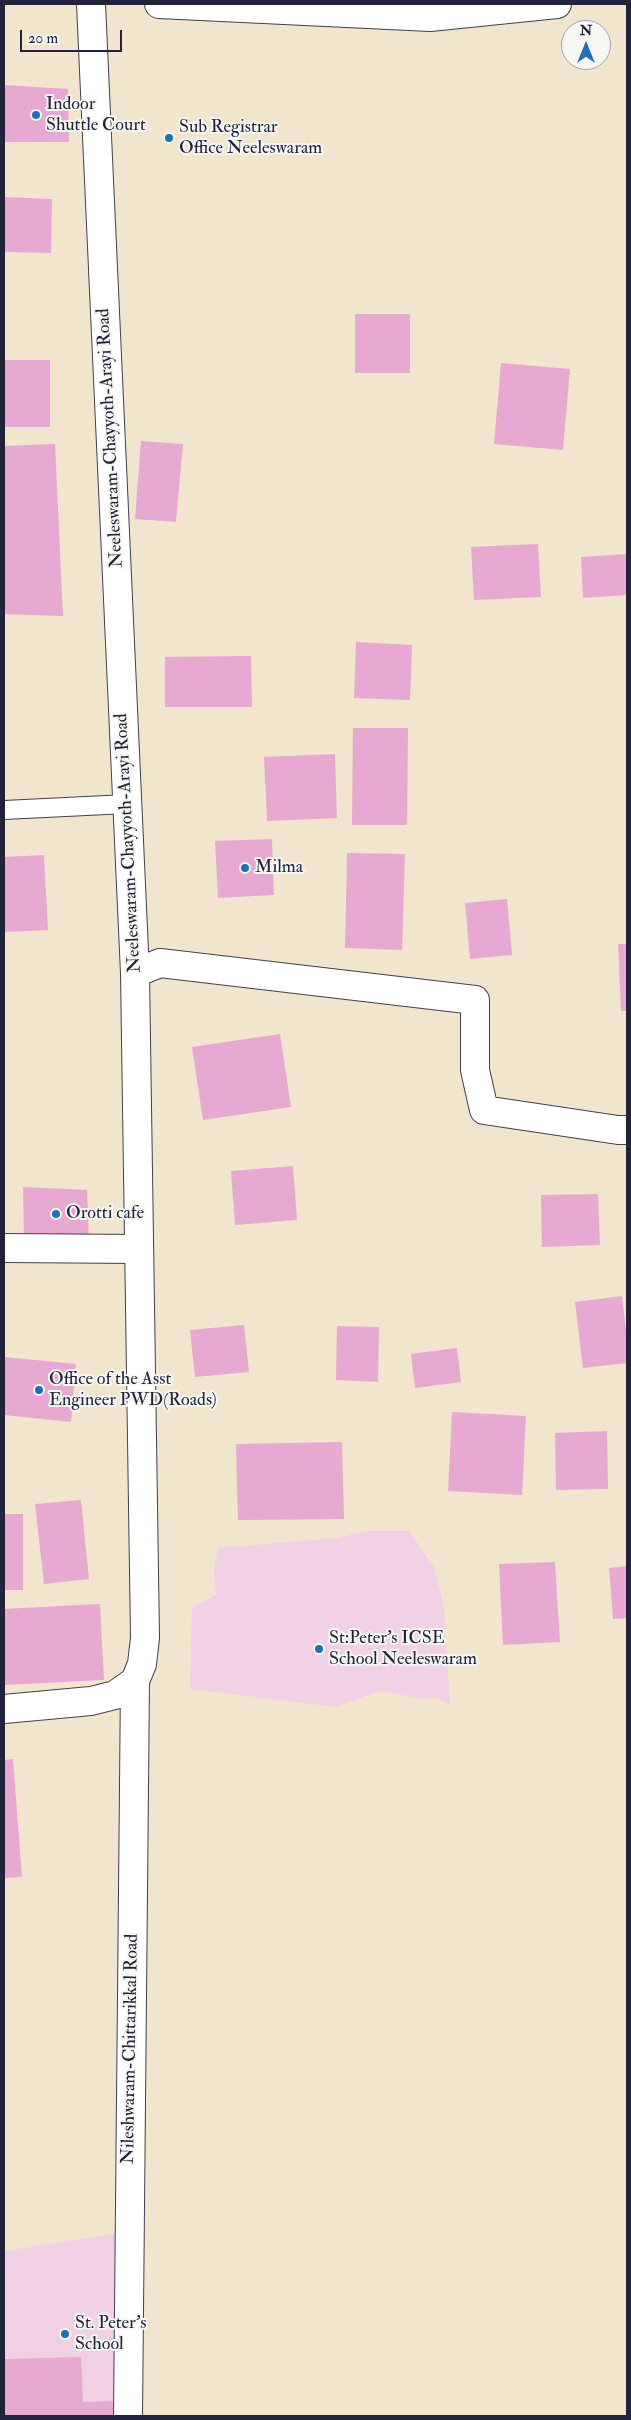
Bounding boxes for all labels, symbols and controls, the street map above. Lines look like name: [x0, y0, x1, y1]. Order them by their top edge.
scale bar: [22, 20, 125, 52]
north arrow: [561, 20, 611, 70]
text: N: [580, 22, 592, 39]
text: 20 m: [28, 29, 58, 48]
place label: Indoor Shuttle Court: [46, 94, 146, 136]
marker: Indoor Shuttle Court: [30, 109, 42, 121]
place label: Sub Registrar Office Neeleswaram: [179, 117, 322, 160]
marker: Sub Registrar Office Neeleswaram: [163, 132, 175, 144]
street label: Neeleswaram-Chayyoth-Arayi Road: [93, 308, 129, 568]
street label: Neeleswaram-Chayyoth-Arayi Road: [111, 713, 147, 973]
place label: Milma: [255, 857, 303, 879]
marker: Milma: [239, 862, 251, 874]
place label: Orotti cafe: [66, 1203, 144, 1225]
marker: Orotti cafe: [50, 1208, 62, 1220]
place label: Office of the Asst Engineer PWD(Roads): [49, 1369, 217, 1412]
marker: Office of the Asst Engineer PWD(Roads): [33, 1384, 45, 1396]
place label: St:Peter's ICSE School Neeleswaram: [329, 1628, 477, 1670]
marker: St:Peter's ICSE School Neeleswaram: [313, 1643, 325, 1655]
street label: Nileshwaram-Chittarikkal Road: [118, 1934, 144, 2164]
place label: St. Peter's School: [75, 2313, 146, 2356]
marker: St. Peter's School: [59, 2328, 71, 2340]

